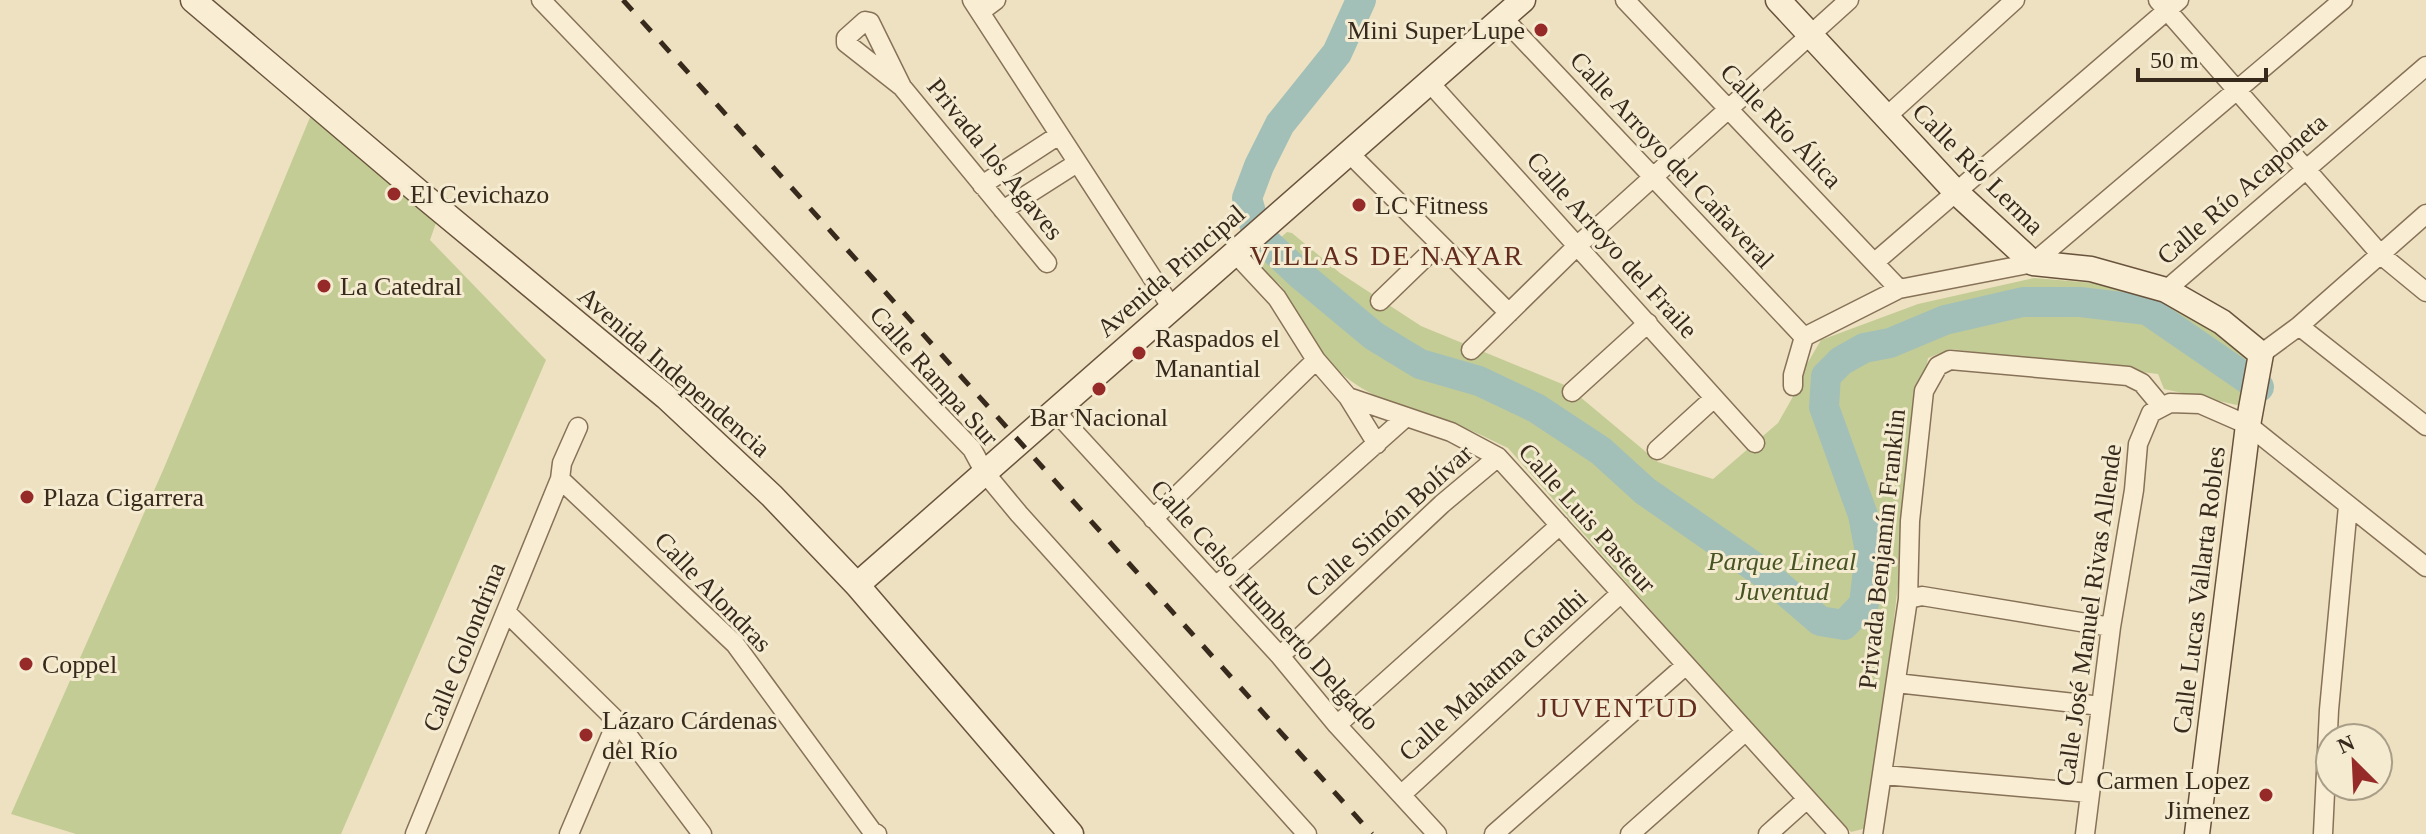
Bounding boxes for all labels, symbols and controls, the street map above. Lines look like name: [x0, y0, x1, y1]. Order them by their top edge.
place label: Mini Super Lupe: [1347, 16, 1525, 45]
marker: Mini Super Lupe: [1532, 21, 1550, 39]
scale bar: [2138, 32, 2266, 82]
street label: Calle Arroyo del Cañaveral: [1564, 46, 1780, 274]
text: 50 m: [2150, 47, 2199, 73]
street label: Calle Río Álica: [1714, 58, 1848, 195]
street label: Privada los Agaves: [921, 72, 1069, 246]
street label: Calle Río Lerma: [1906, 97, 2050, 241]
street label: Calle Río Acaponeta: [2151, 107, 2333, 271]
street label: Calle Arroyo del Fraile: [1521, 146, 1703, 344]
place label: El Cevichazo: [410, 180, 549, 209]
marker: El Cevichazo: [385, 185, 403, 203]
place label: LC Fitness: [1375, 191, 1488, 220]
marker: LC Fitness: [1350, 196, 1368, 214]
street label: Avenida Principal: [1091, 199, 1251, 343]
district label: VILLAS DE NAYAR: [1250, 240, 1524, 271]
place label: La Catedral: [340, 272, 462, 301]
marker: La Catedral: [315, 277, 333, 295]
street label: Avenida Independencia: [572, 281, 776, 463]
street label: Calle Rampa Sur: [864, 300, 1004, 452]
place label: Raspados el Manantial: [1155, 324, 1280, 383]
marker: Raspados el Manantial: [1130, 344, 1148, 362]
marker: Bar Nacional: [1090, 380, 1108, 398]
place label: Bar Nacional: [1030, 403, 1168, 432]
street label: Privada Benjamín Franklin: [1853, 407, 1911, 691]
street label: Calle Luis Pasteur: [1512, 437, 1662, 599]
street label: Calle Simón Bolívar: [1300, 438, 1478, 603]
street label: Calle José Manuel Rivas Allende: [2051, 442, 2127, 788]
street label: Calle Lucas Vallarta Robles: [2167, 445, 2231, 735]
street label: Calle Celso Humberto Delgado: [1145, 474, 1385, 736]
place label: Plaza Cigarrera: [43, 483, 204, 512]
marker: Plaza Cigarrera: [18, 488, 36, 506]
street label: Calle Alondras: [649, 526, 777, 658]
park label: Parque Lineal Juventud: [1707, 547, 1856, 606]
street label: Calle Golondrina: [417, 558, 511, 736]
street label: Calle Mahatma Gandhi: [1393, 583, 1593, 767]
place label: Coppel: [42, 650, 117, 679]
marker: Coppel: [17, 655, 35, 673]
district label: JUVENTUD: [1537, 692, 1699, 723]
place label: Lázaro Cárdenas del Río: [602, 706, 777, 765]
north arrow: [2314, 722, 2394, 802]
marker: Lázaro Cárdenas del Río: [577, 726, 595, 744]
text: N: [2334, 729, 2359, 759]
place label: Carmen Lopez Jimenez: [2096, 766, 2250, 825]
marker: Carmen Lopez Jimenez: [2257, 786, 2275, 804]

